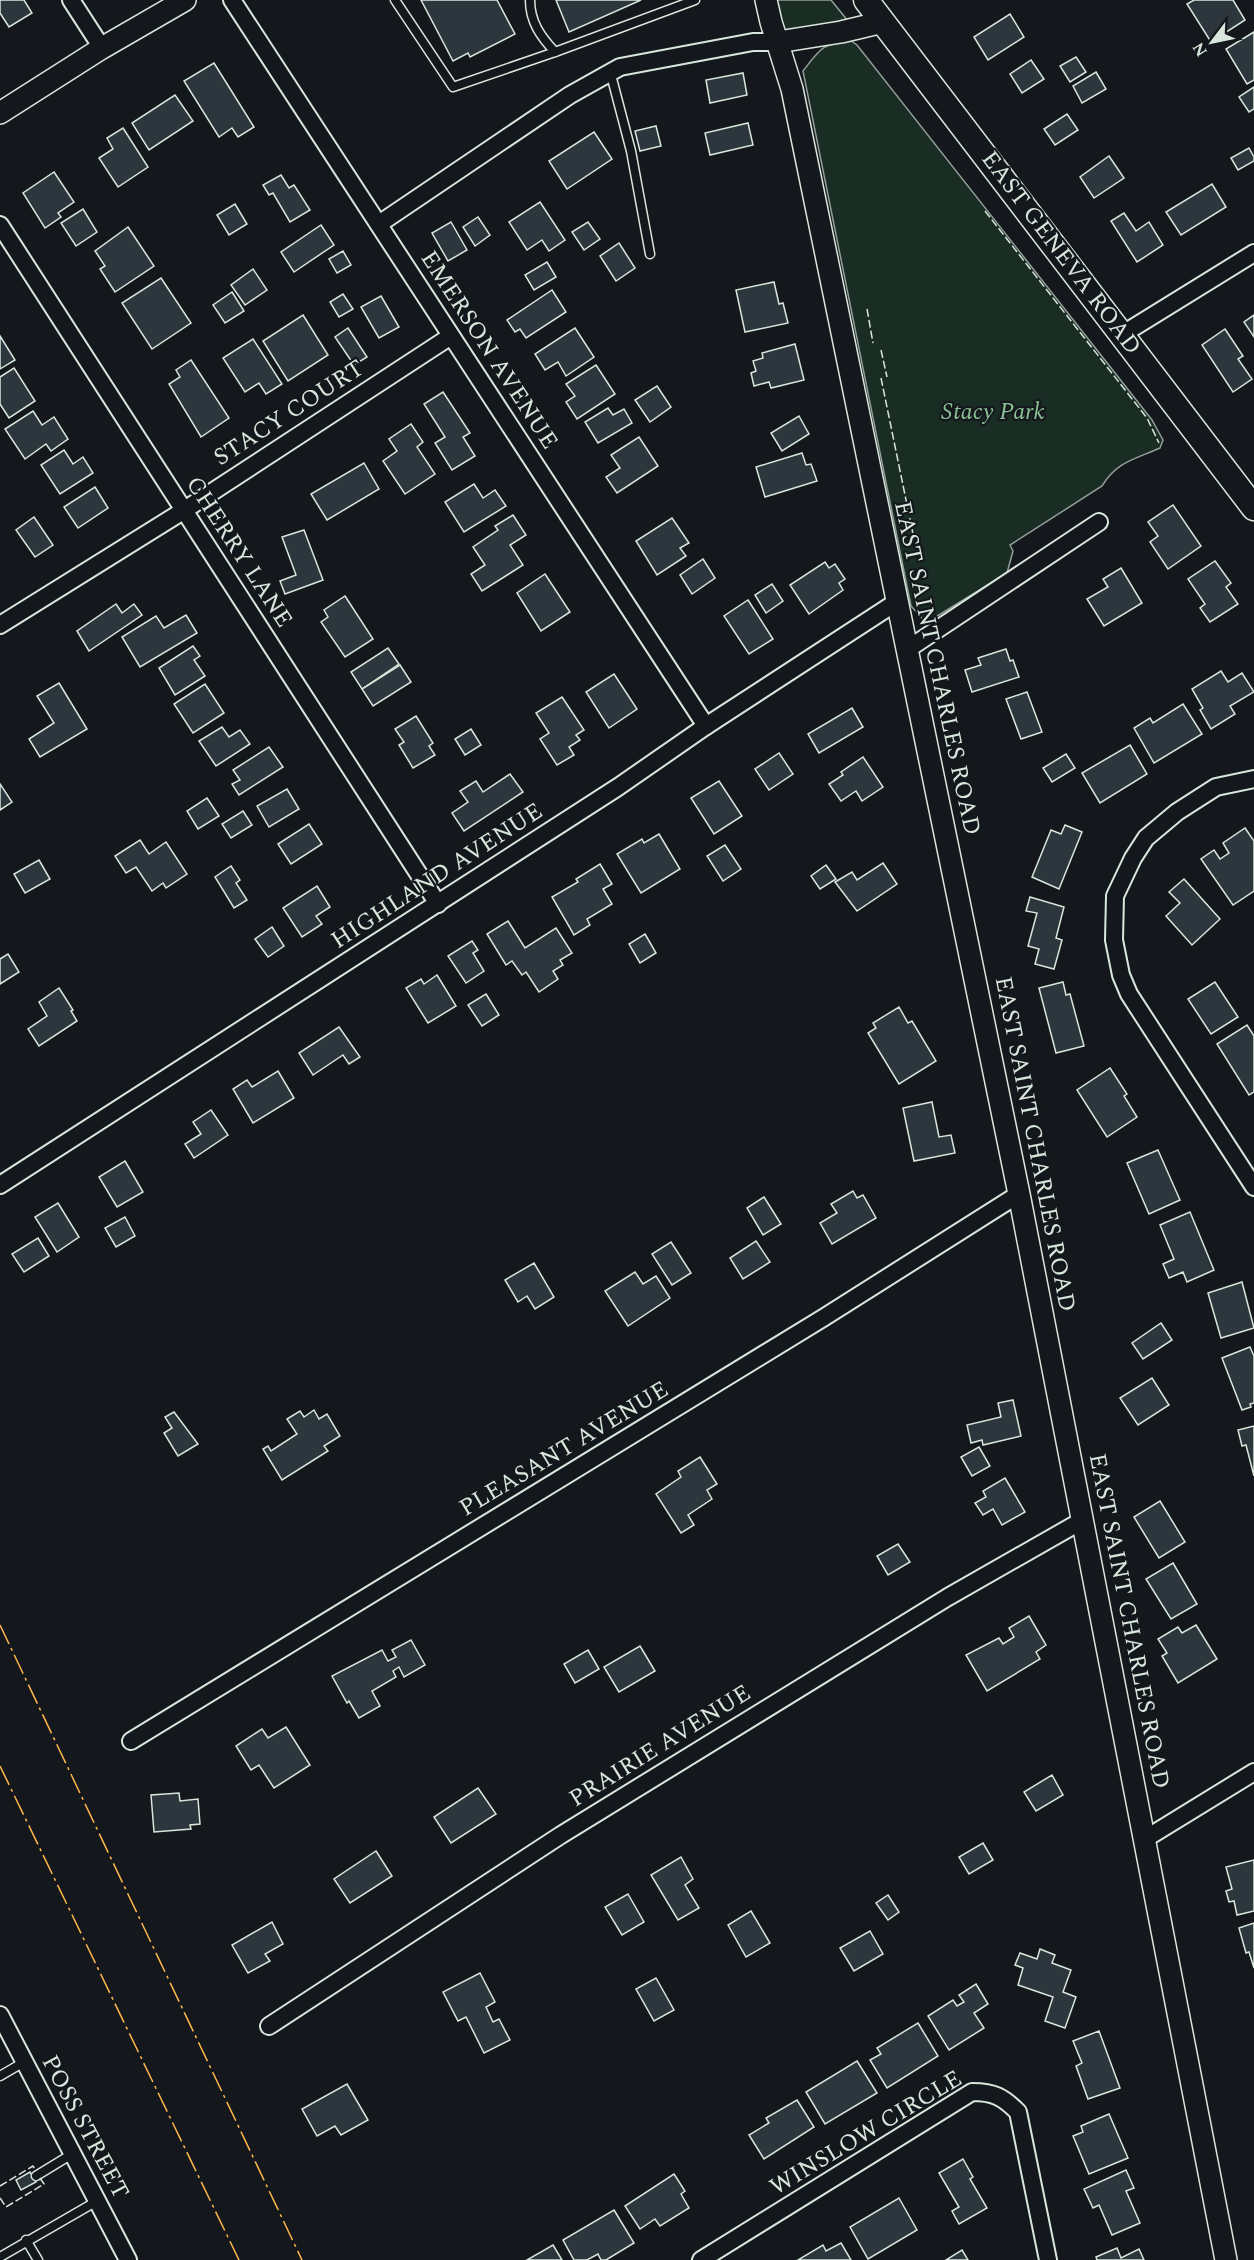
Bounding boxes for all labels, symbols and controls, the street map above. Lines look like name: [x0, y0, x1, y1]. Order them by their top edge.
north arrow: [1182, 12, 1242, 72]
text: N: [1186, 38, 1214, 61]
street label: EAST GENEVA ROAD: [972, 143, 1150, 363]
street label: EMERSON AVENUE: [411, 243, 567, 457]
street label: STACY COURT: [206, 351, 372, 475]
park label: Stacy Park: [941, 394, 1045, 430]
street label: CHERRY LANE: [177, 469, 301, 635]
street label: EAST SAINT CHARLES ROAD: [884, 498, 990, 838]
street label: HIGHLAND AVENUE: [324, 794, 550, 958]
street label: EAST SAINT CHARLES ROAD: [985, 973, 1085, 1315]
street label: PLEASANT AVENUE: [452, 1372, 676, 1526]
street label: EAST SAINT CHARLES ROAD: [1079, 1450, 1179, 1792]
street label: PRAIRIE AVENUE: [562, 1675, 758, 1817]
street label: POSS STREET: [32, 2049, 138, 2205]
street label: WINSLOW CIRCLE: [763, 2061, 969, 2205]

